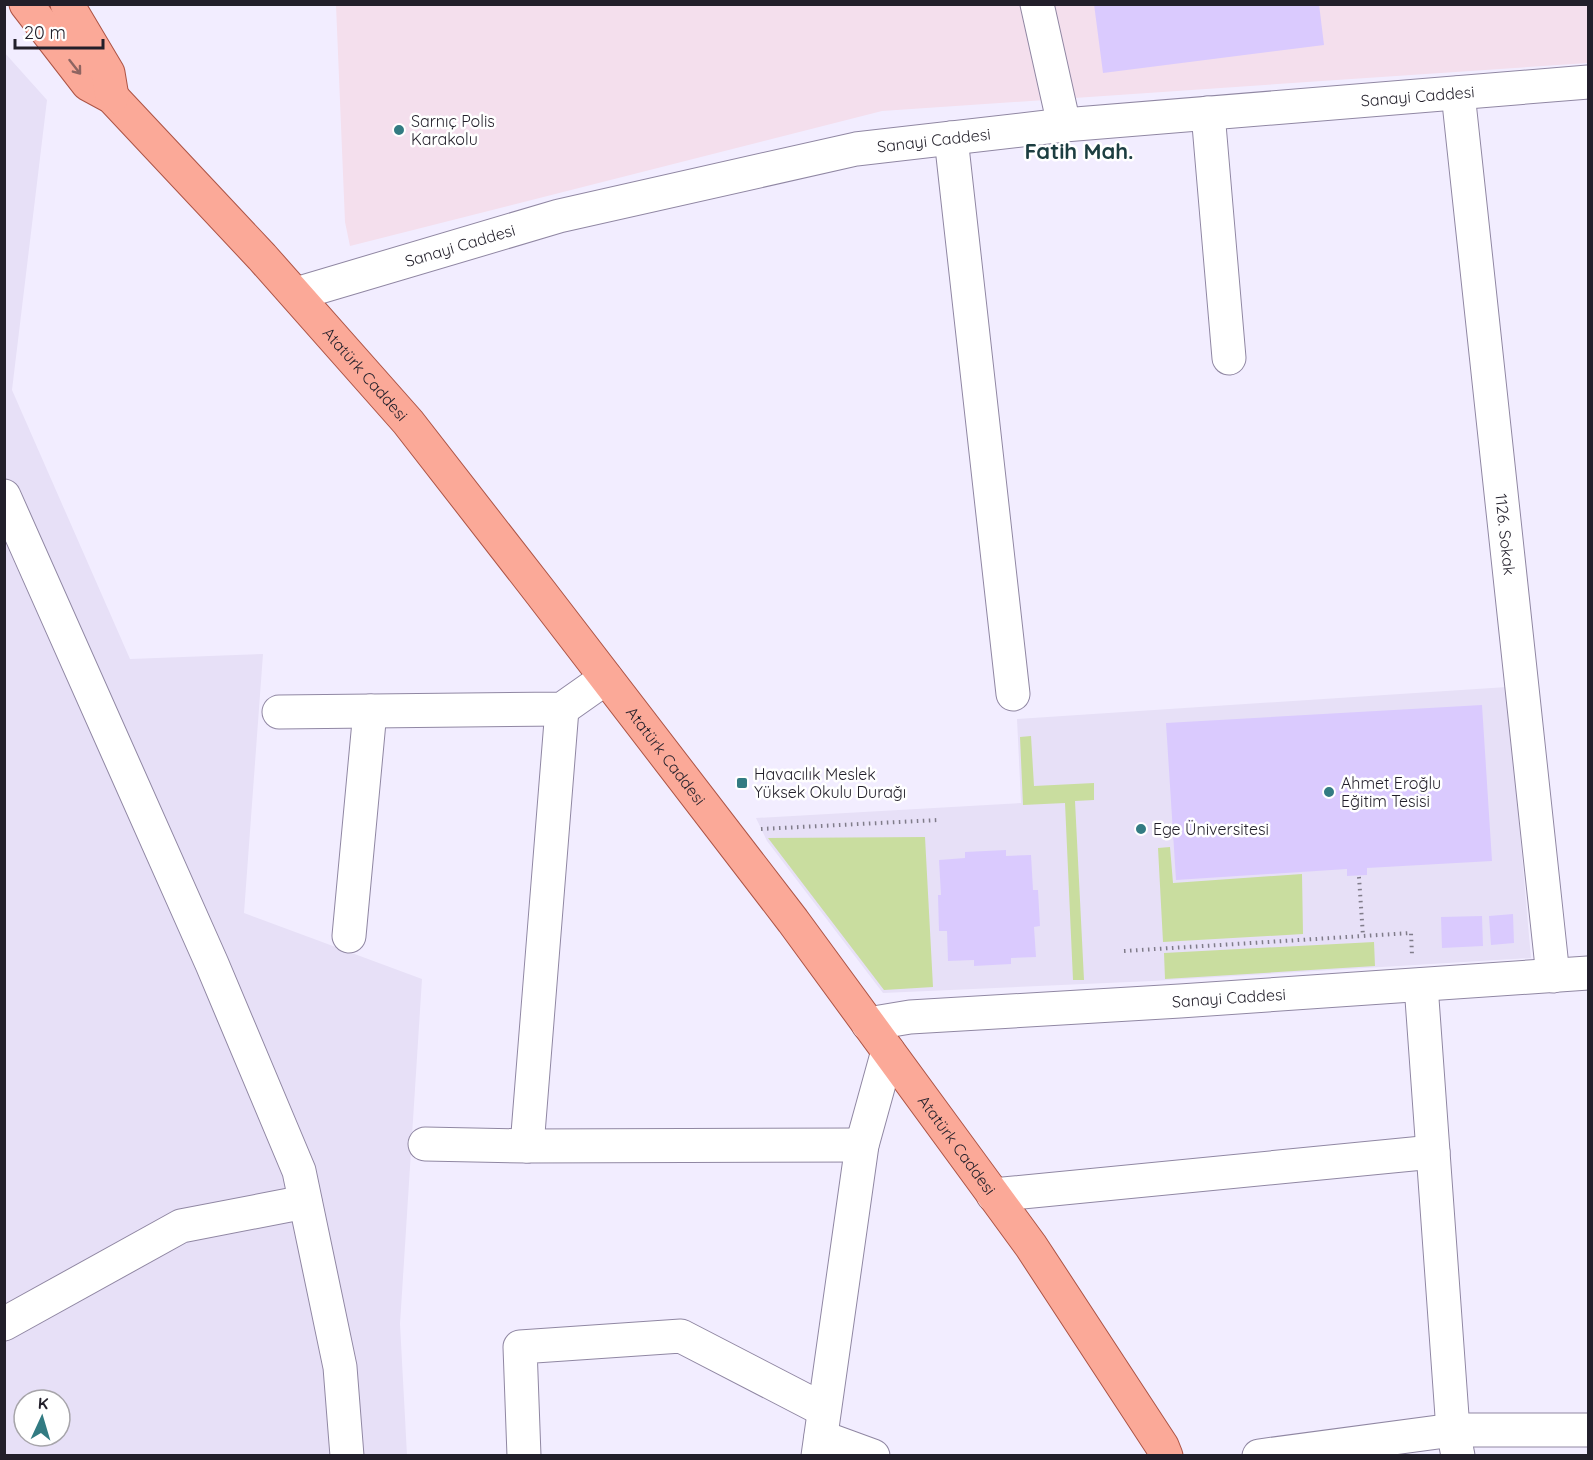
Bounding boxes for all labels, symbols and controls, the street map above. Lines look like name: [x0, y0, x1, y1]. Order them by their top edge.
scale bar: [15, 12, 104, 50]
text: 20 m: [24, 21, 66, 44]
one-way arrow: [69, 59, 82, 75]
street label: Sanayi Caddesi: [1360, 81, 1475, 111]
place label: Sarnıç Polis Karakolu: [411, 111, 495, 149]
marker: Sarnıç Polis Karakolu: [392, 123, 406, 137]
street label: Sanayi Caddesi: [876, 124, 992, 157]
district label: Fatih Mah.: [1024, 137, 1134, 165]
street label: Sanayi Caddesi: [402, 220, 517, 271]
street label: Atatürk Caddesi: [319, 323, 412, 425]
street label: 1126. Sokak: [1491, 493, 1520, 576]
street label: Atatürk Caddesi: [622, 703, 710, 809]
place label: Havacılık Meslek Yüksek Okulu Durağı: [754, 764, 906, 802]
place label: Ahmet Eroğlu Eğitim Tesisi: [1341, 773, 1441, 811]
marker: Havacılık Meslek Yüksek Okulu Durağı: [735, 776, 749, 790]
marker: Ahmet Eroğlu Eğitim Tesisi: [1322, 785, 1336, 799]
place label: Ege Üniversitesi: [1153, 819, 1269, 839]
marker: Ege Üniversitesi: [1134, 822, 1148, 836]
street label: Sanayi Caddesi: [1171, 984, 1286, 1011]
street label: Atatürk Caddesi: [914, 1091, 1000, 1199]
north arrow: [12, 1388, 72, 1448]
text: K: [37, 1393, 49, 1413]

